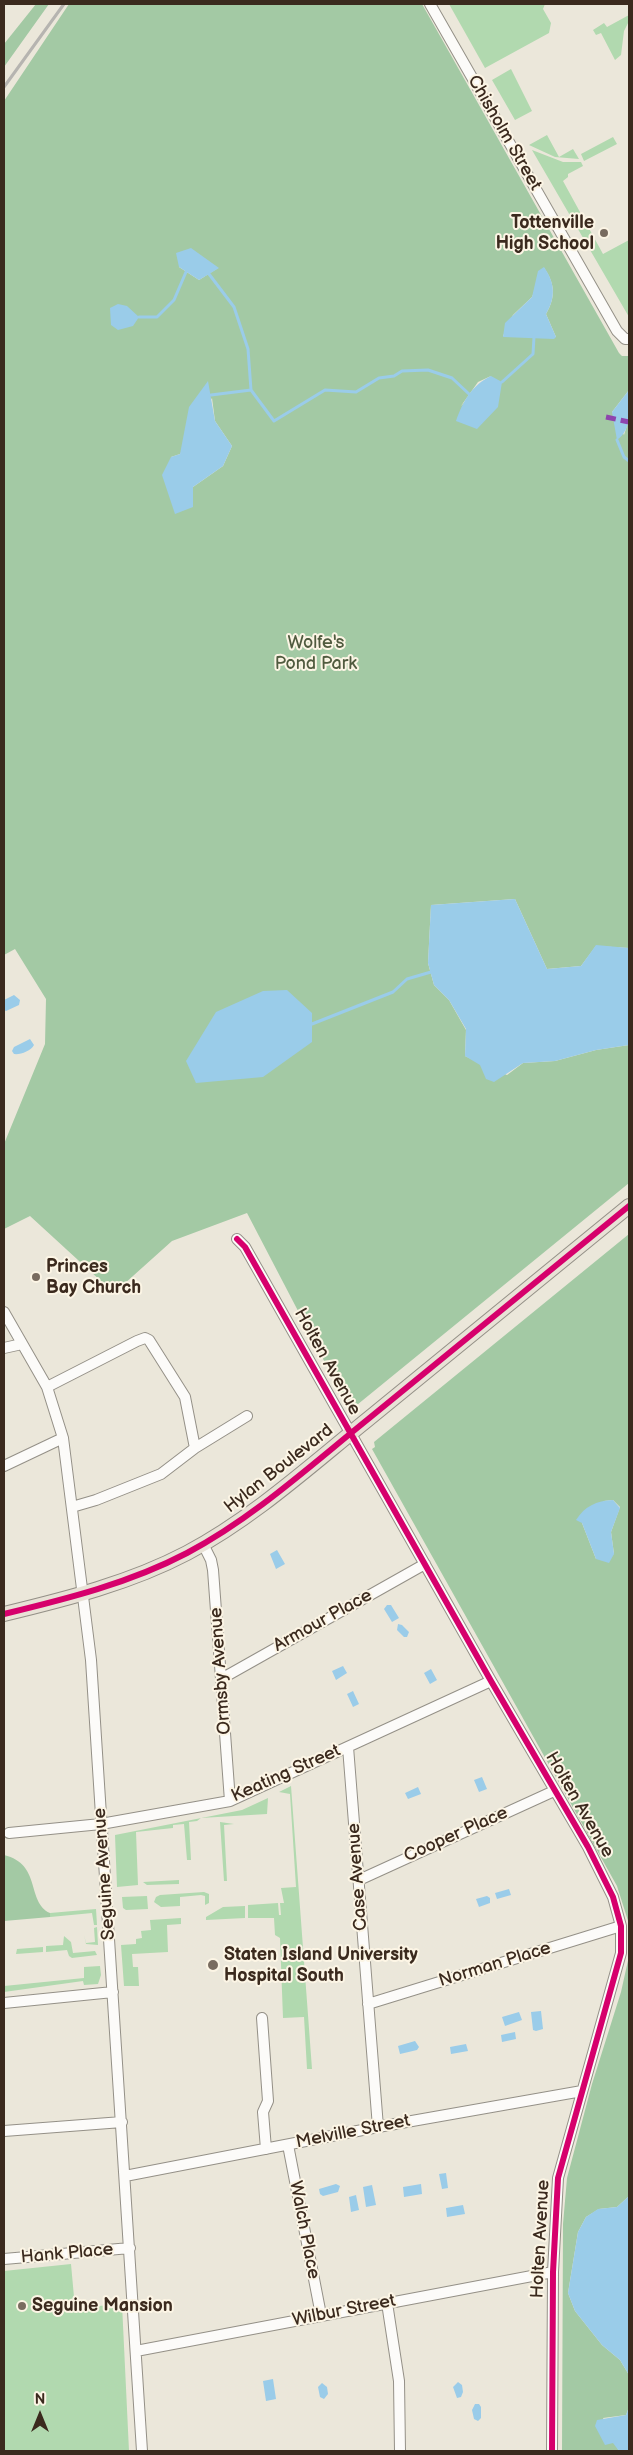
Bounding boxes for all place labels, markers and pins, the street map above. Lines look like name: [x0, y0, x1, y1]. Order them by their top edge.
place label: Tottenville High School: [496, 212, 594, 254]
marker: Tottenville High School: [598, 227, 610, 239]
place label: Princes Bay Church: [46, 1256, 141, 1298]
marker: Princes Bay Church: [30, 1271, 42, 1283]
place label: Staten Island University Hospital South: [224, 1944, 418, 1986]
marker: Staten Island University Hospital South: [206, 1958, 220, 1972]
place label: Seguine Mansion: [32, 2295, 173, 2317]
marker: Seguine Mansion: [16, 2300, 28, 2312]

